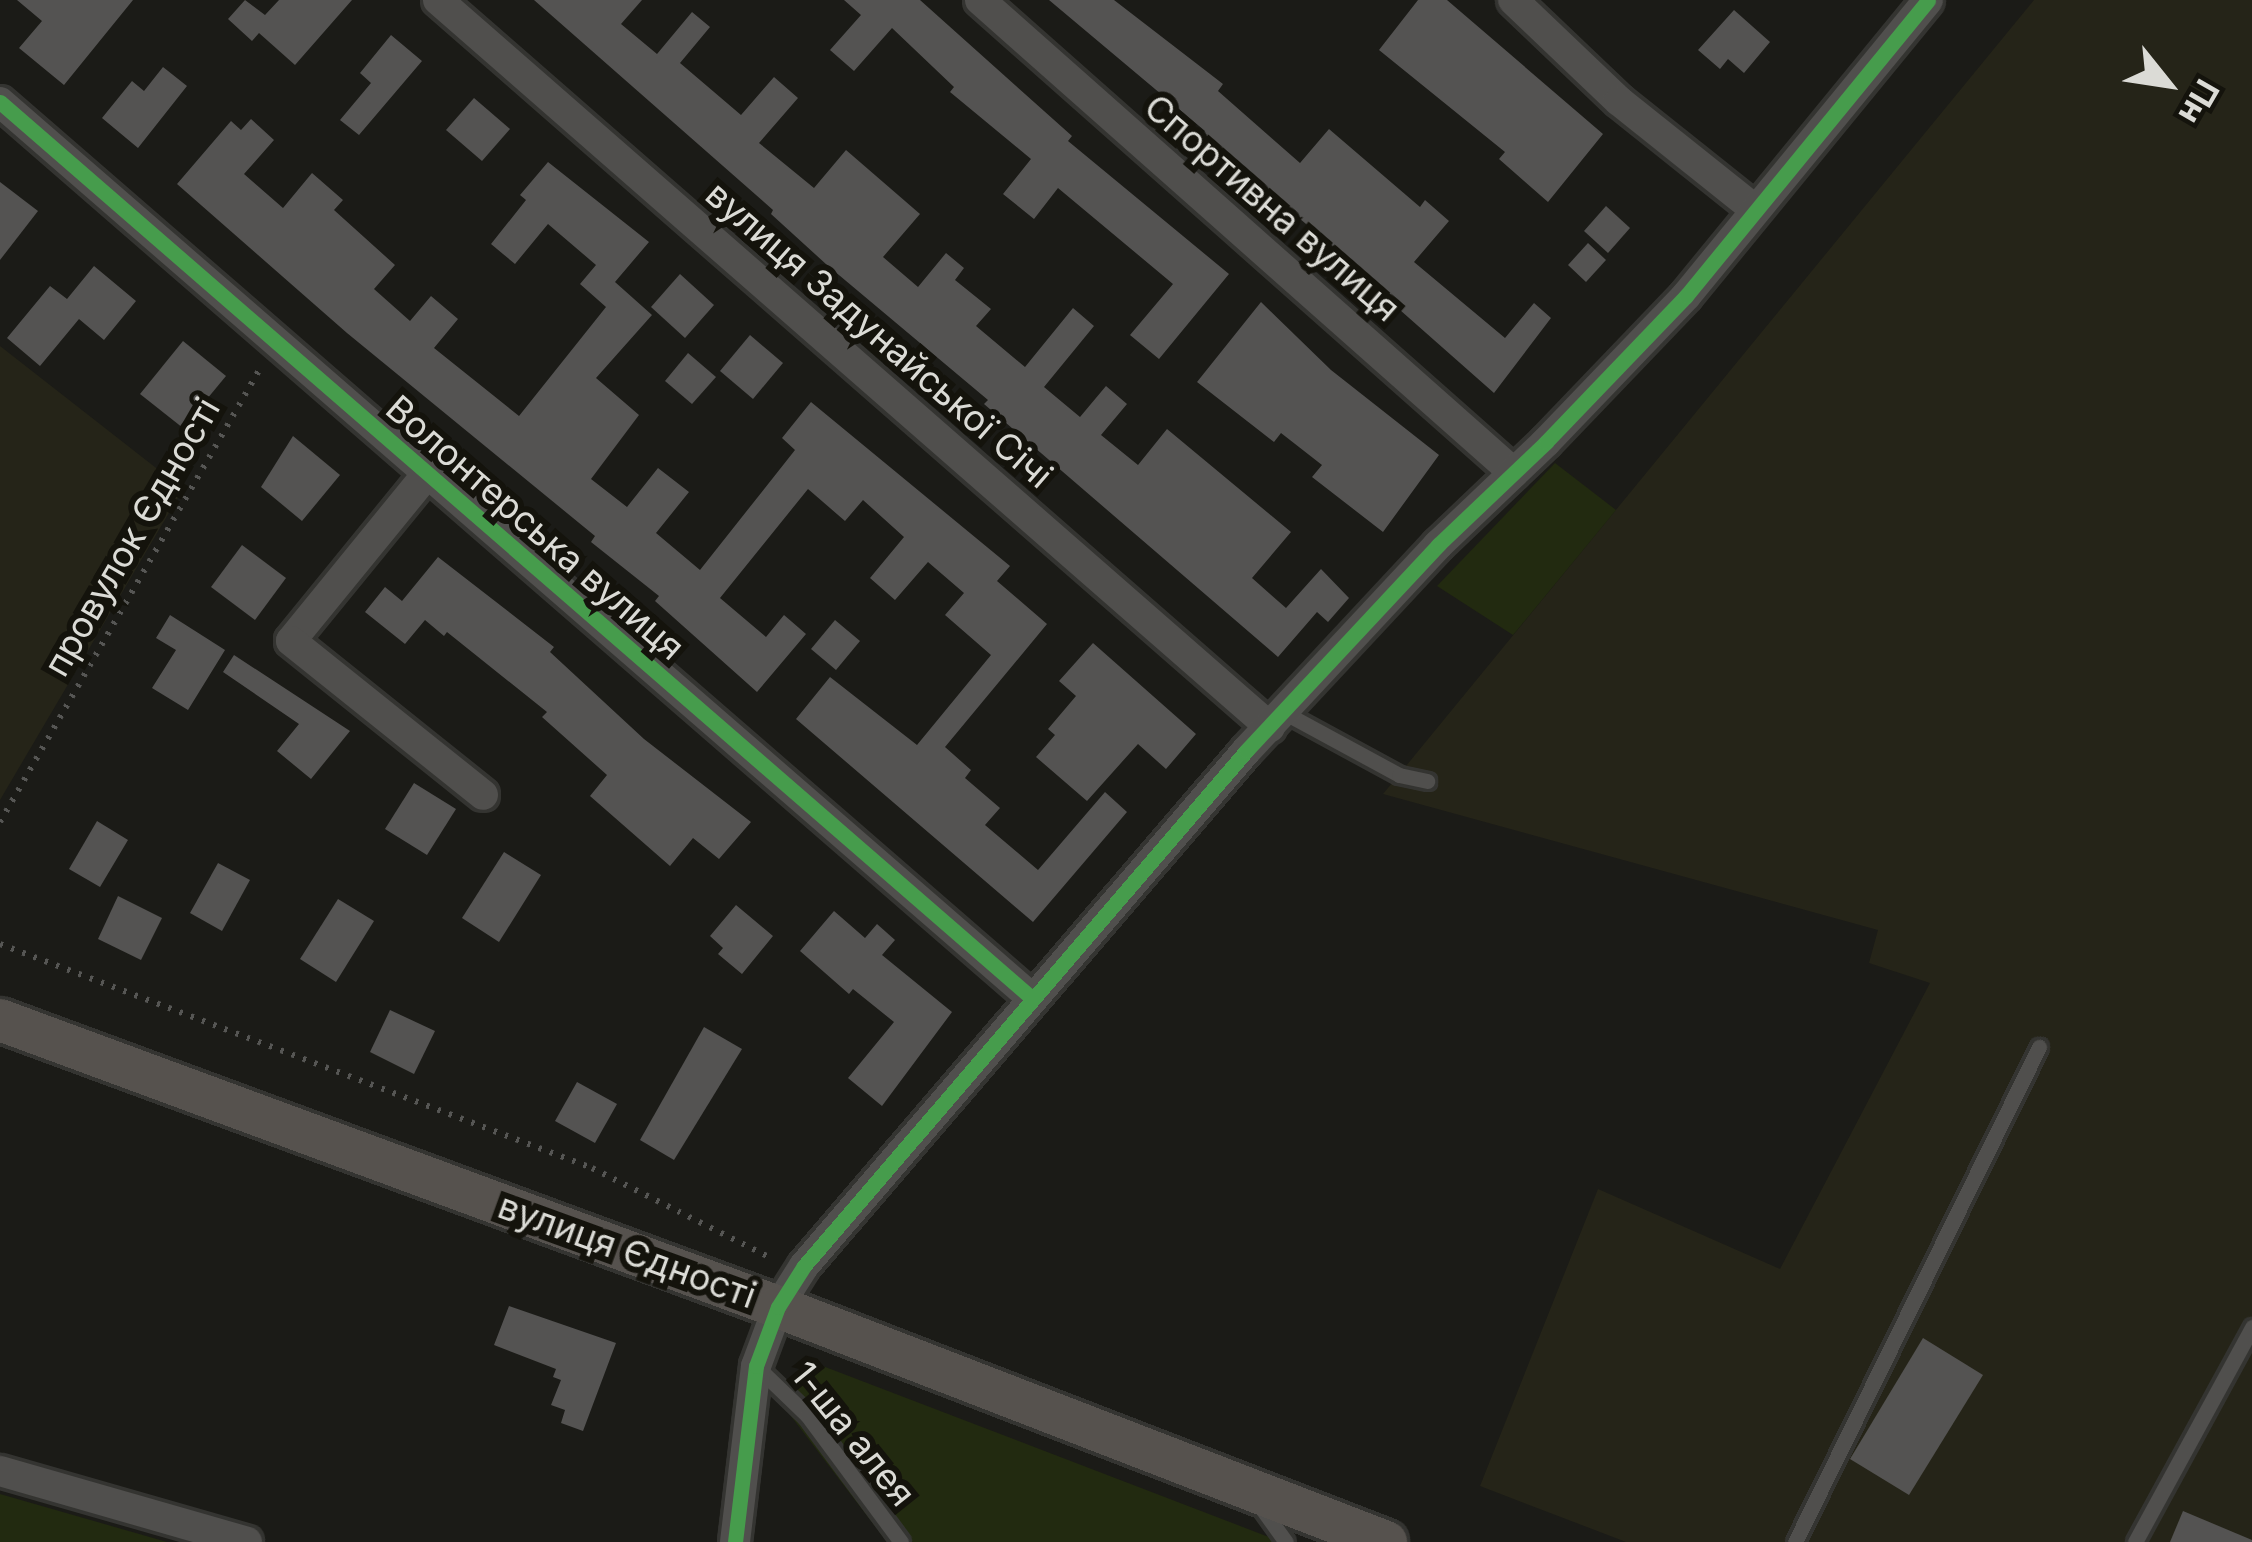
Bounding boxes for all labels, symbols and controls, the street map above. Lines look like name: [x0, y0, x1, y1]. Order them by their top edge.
north arrow: [2108, 24, 2228, 144]
text: Пн: [2171, 72, 2228, 132]
street label: Спортивна вулиця: [1136, 85, 1408, 331]
street label: вулиця Задунайської Січі: [697, 173, 1061, 497]
street label: Волонтерська вулиця: [377, 387, 693, 669]
street label: провулок Єдності: [35, 390, 229, 684]
street label: вулиця Єдності: [492, 1184, 762, 1318]
street label: 1-ша алея: [782, 1353, 924, 1515]

